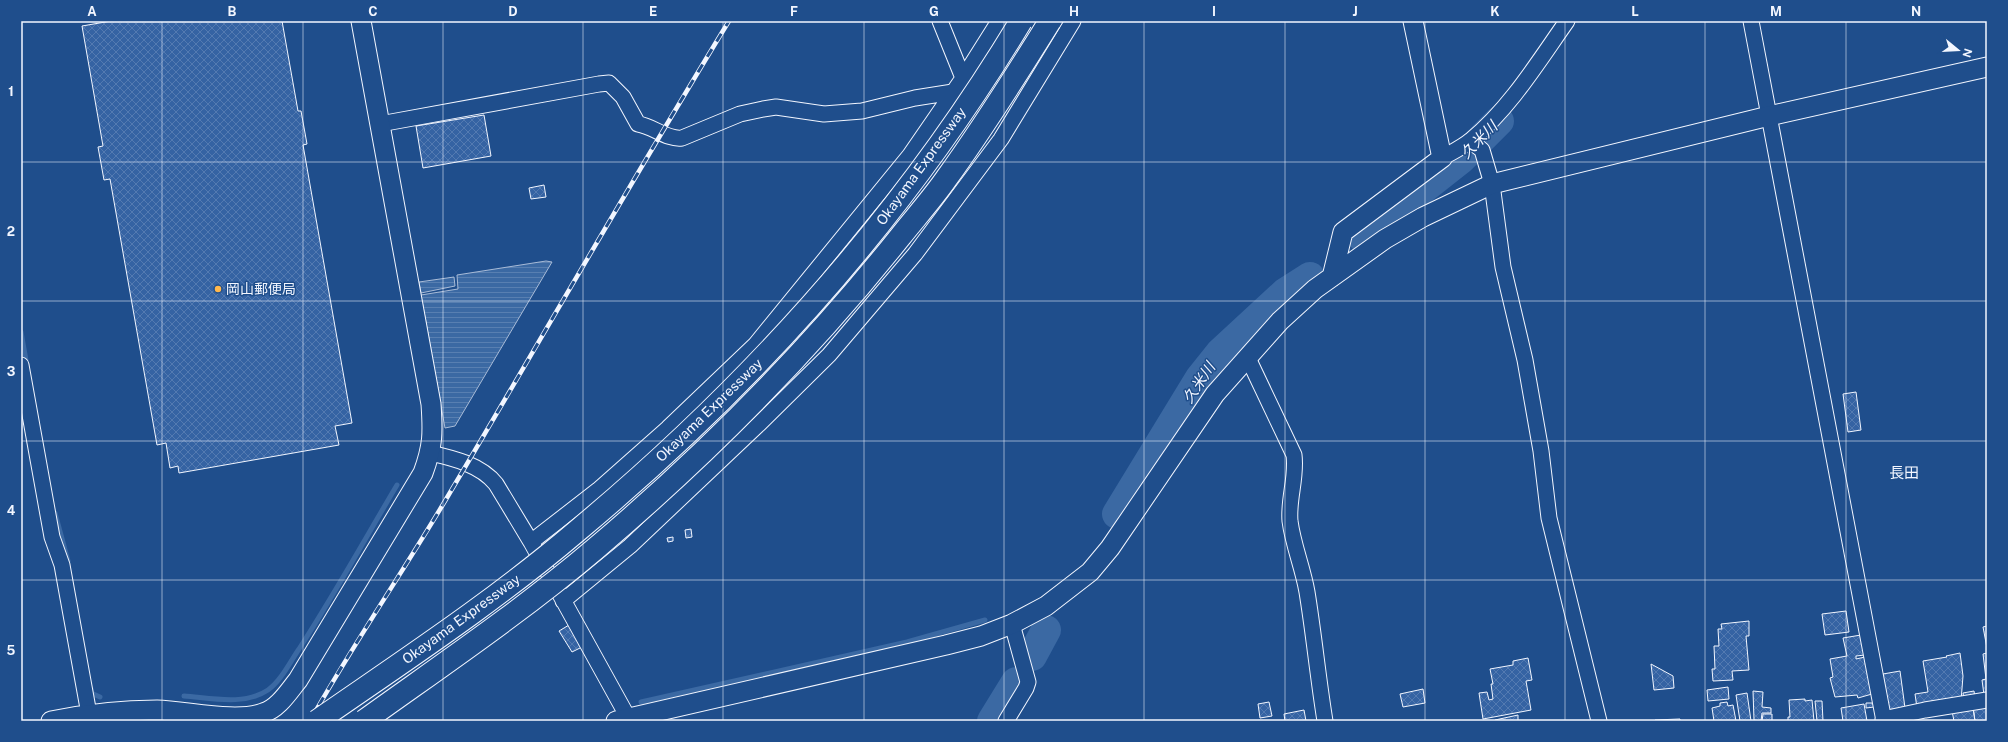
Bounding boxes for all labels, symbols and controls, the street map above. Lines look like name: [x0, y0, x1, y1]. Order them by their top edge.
text: A: [87, 4, 97, 19]
text: B: [228, 4, 237, 19]
text: C: [368, 4, 378, 19]
text: D: [508, 4, 518, 19]
text: E: [649, 4, 657, 19]
text: F: [790, 4, 798, 19]
text: G: [929, 4, 939, 19]
text: H: [1069, 4, 1079, 19]
text: I: [1212, 4, 1216, 19]
text: J: [1352, 4, 1358, 19]
text: K: [1490, 4, 1500, 19]
text: L: [1631, 4, 1639, 19]
text: M: [1770, 4, 1782, 19]
text: N: [1911, 4, 1921, 19]
north arrow: [1938, 30, 1978, 70]
text: N: [1960, 47, 1975, 59]
text: 1: [8, 84, 14, 99]
street label: Okayama Expressway: [873, 104, 969, 228]
water label: 久米川: [1457, 116, 1502, 162]
text: 2: [7, 224, 15, 239]
place label: 岡山郵便局: [226, 281, 296, 297]
marker: 岡山郵便局: [213, 284, 223, 294]
street label: Okayama Expressway: [653, 355, 766, 465]
water label: 久米川: [1179, 358, 1219, 406]
text: 3: [7, 364, 16, 379]
district label: 長田: [1889, 464, 1919, 481]
text: 4: [7, 503, 16, 518]
street label: Okayama Expressway: [399, 571, 523, 667]
text: 5: [7, 643, 16, 658]

